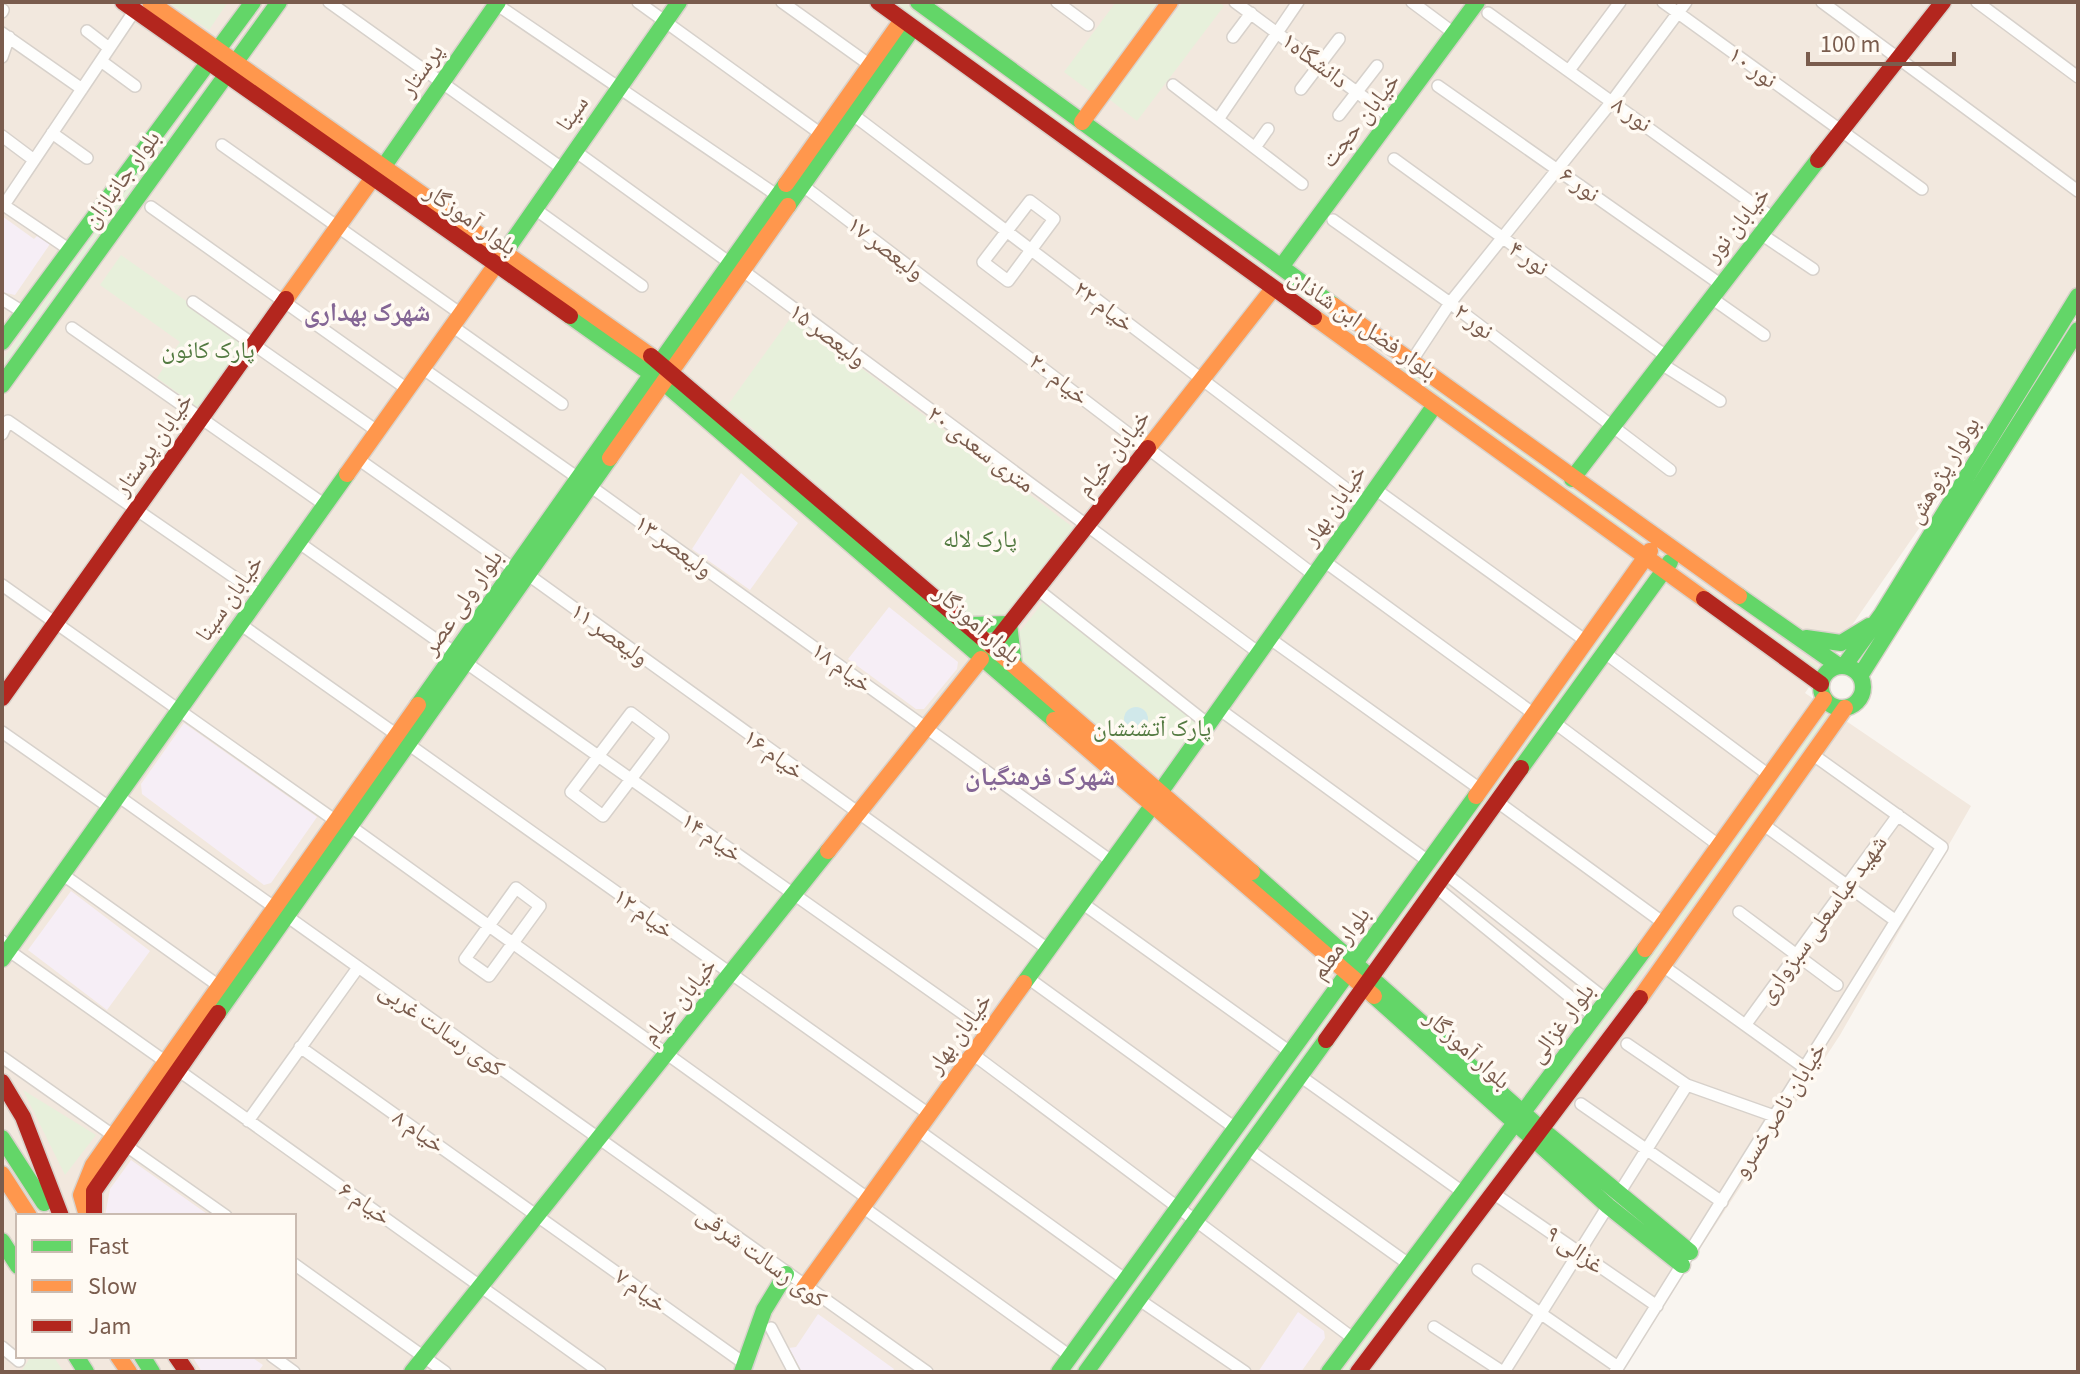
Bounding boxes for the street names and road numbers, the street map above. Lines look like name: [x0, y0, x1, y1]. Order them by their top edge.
street label: دانشگاه۱: [1274, 24, 1356, 97]
street label: پرستار: [390, 37, 452, 105]
street label: نور ۱۰: [1721, 38, 1785, 97]
street label: خیابان حجت: [1312, 65, 1409, 175]
street label: سینا: [547, 88, 598, 139]
street label: نور ۸: [1604, 88, 1659, 141]
street label: بلوار جانبازان: [74, 123, 169, 236]
street label: نور ۶: [1552, 158, 1607, 211]
street label: بلوار آموزگار: [416, 174, 524, 264]
street label: خیابان نور: [1695, 179, 1779, 271]
street label: ولیعصر ۱۷: [839, 207, 932, 289]
street label: نور ۴: [1501, 232, 1556, 285]
street label: بلوار فضل ابن شاذان: [1281, 260, 1444, 389]
street label: خیام ۲۲: [1066, 272, 1141, 341]
street label: ولیعصر ۱۵: [781, 294, 874, 376]
street label: نور ۲: [1446, 295, 1501, 348]
street label: خیام ۲۰: [1021, 345, 1096, 414]
street label: خیابان پرستار: [104, 385, 202, 504]
street label: ۲۰ متری سعدی: [919, 397, 1042, 502]
street label: خیابان خیام: [1068, 402, 1159, 505]
street label: بولوار پژوهش: [1898, 410, 1989, 531]
street label: خیابان بهار: [1293, 457, 1375, 554]
street label: ولیعصر ۱۳: [627, 506, 720, 587]
street label: بلوار ولی عصر: [413, 542, 512, 663]
street label: خیابان سینا: [187, 548, 272, 649]
street label: بلوار آموزگار: [925, 576, 1029, 672]
street label: ولیعصر ۱۱: [563, 594, 656, 675]
street label: خیام ۱۸: [804, 633, 880, 702]
street label: خیام ۱۶: [736, 720, 812, 789]
street label: خیام ۱۴: [674, 804, 750, 871]
street label: شهید عباسعلی سبزواری: [1749, 828, 1896, 1011]
street label: خیام ۱۲: [606, 879, 682, 948]
street label: بلوار معلم: [1302, 899, 1379, 987]
street label: خیابان خیام: [633, 950, 725, 1052]
street label: کوی رسالت غربی: [372, 973, 512, 1086]
street label: بلوار غزالی: [1520, 976, 1603, 1071]
street label: خیابان بهار: [917, 986, 1001, 1082]
street label: بلوار آموزگار: [1416, 1000, 1519, 1098]
street label: خیابان ناصرخسرو: [1724, 1035, 1835, 1185]
street label: خیام ۸: [385, 1101, 452, 1162]
street label: خیام ۶: [331, 1173, 398, 1234]
street label: کوی رسالت شرقی: [689, 1198, 834, 1317]
street label: غزالی ۹: [1538, 1217, 1611, 1282]
street label: خیام ۷: [607, 1259, 674, 1321]

